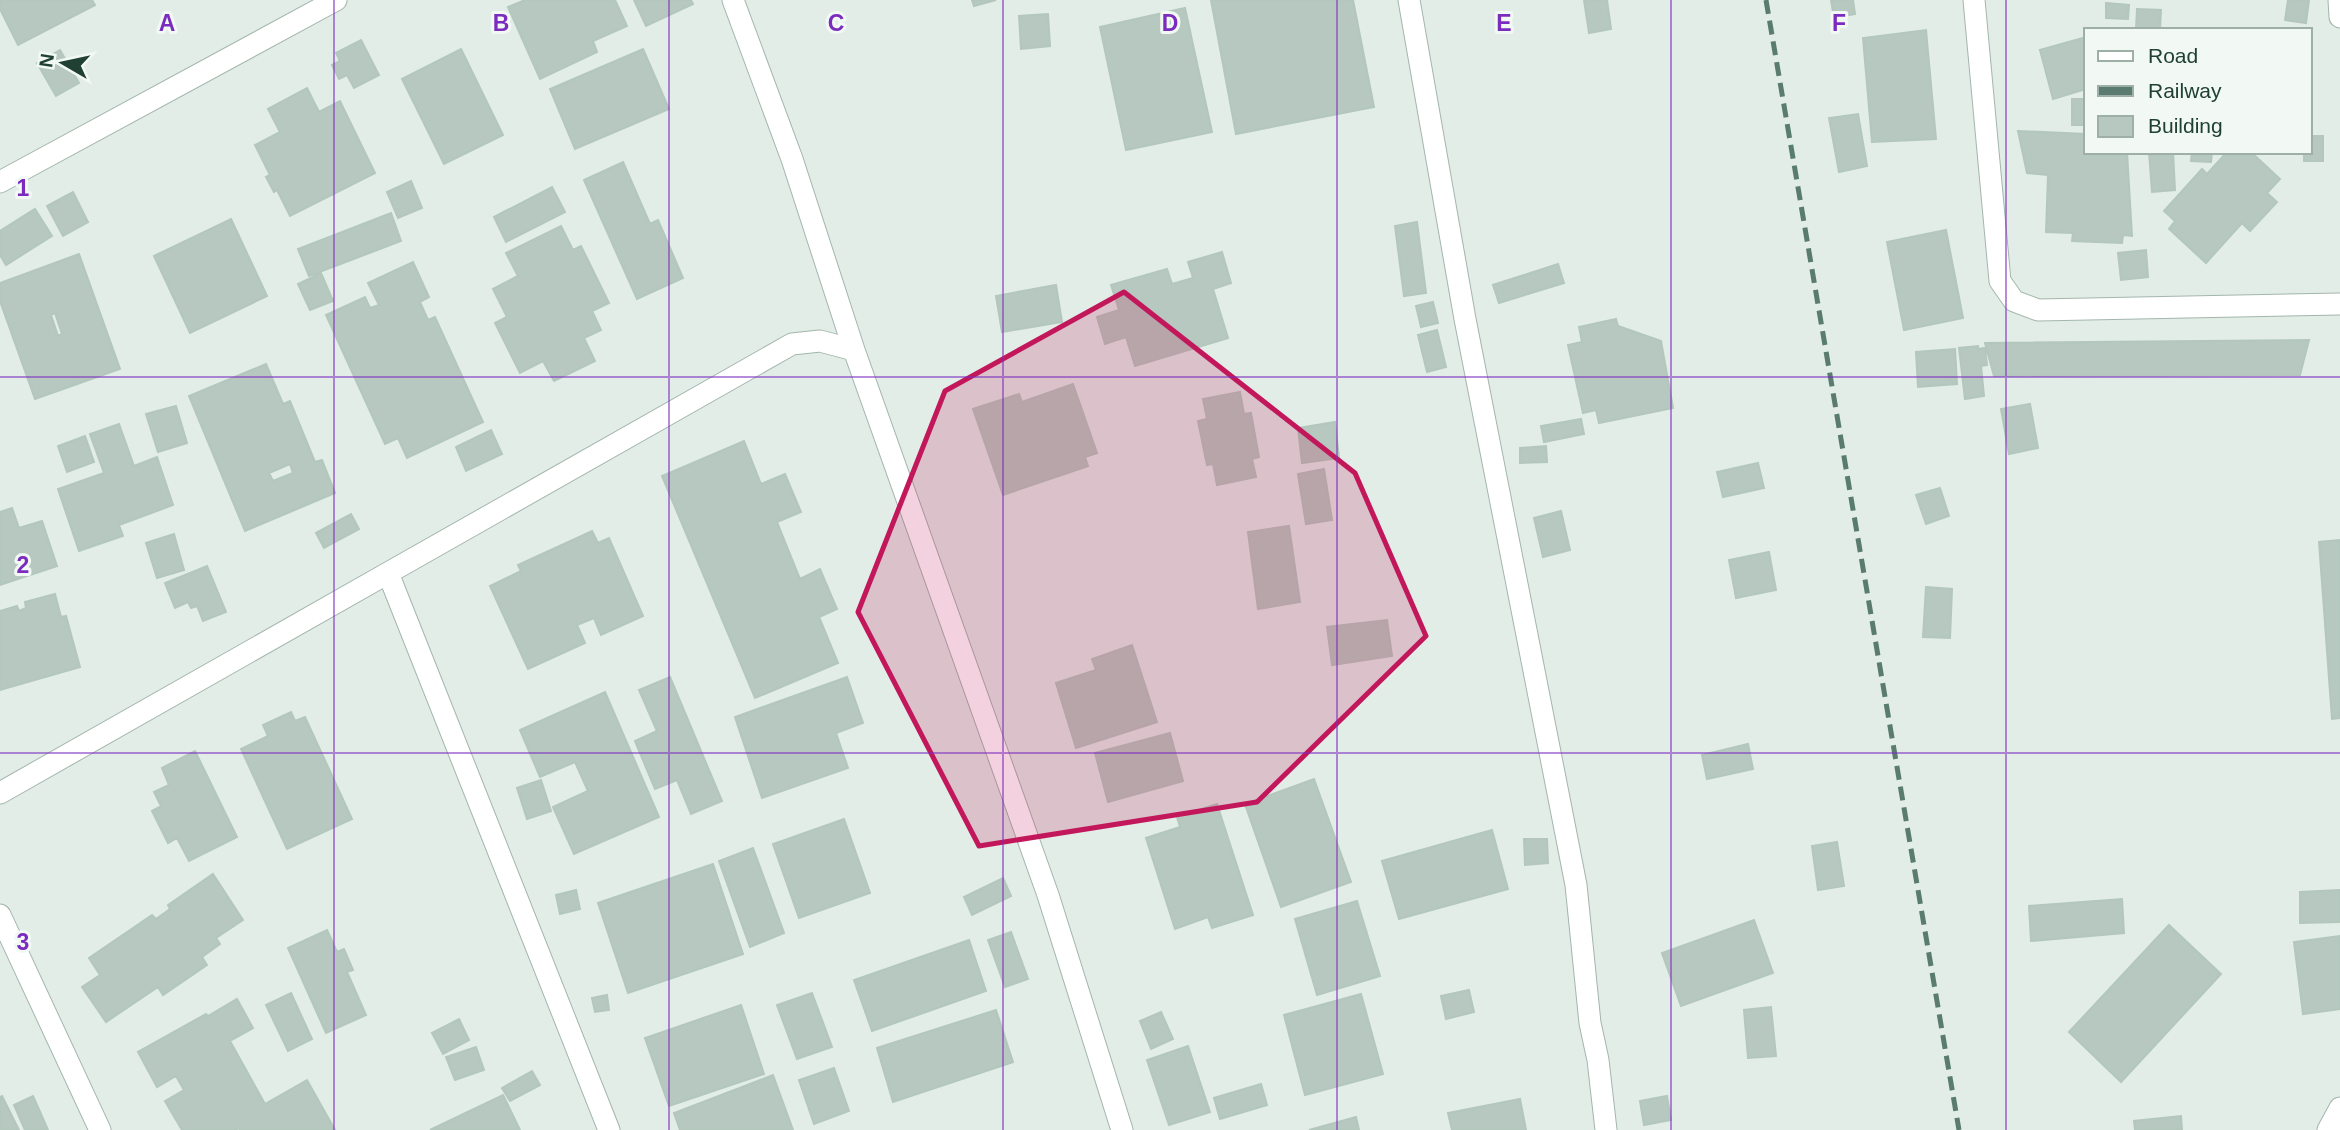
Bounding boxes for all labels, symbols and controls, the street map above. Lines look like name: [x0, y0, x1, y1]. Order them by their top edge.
text: A: [159, 10, 175, 36]
text: B: [493, 10, 509, 36]
text: C: [828, 10, 844, 36]
text: D: [1162, 10, 1178, 36]
text: E: [1496, 10, 1512, 36]
text: F: [1832, 10, 1846, 36]
north arrow: [28, 28, 98, 98]
legend: [2084, 28, 2312, 154]
text: Road: [2148, 44, 2198, 67]
text: N: [35, 52, 58, 69]
text: Railway: [2148, 79, 2222, 102]
text: Building: [2148, 114, 2223, 137]
text: 1: [17, 175, 30, 201]
text: 2: [17, 552, 29, 578]
text: 3: [17, 929, 29, 955]

